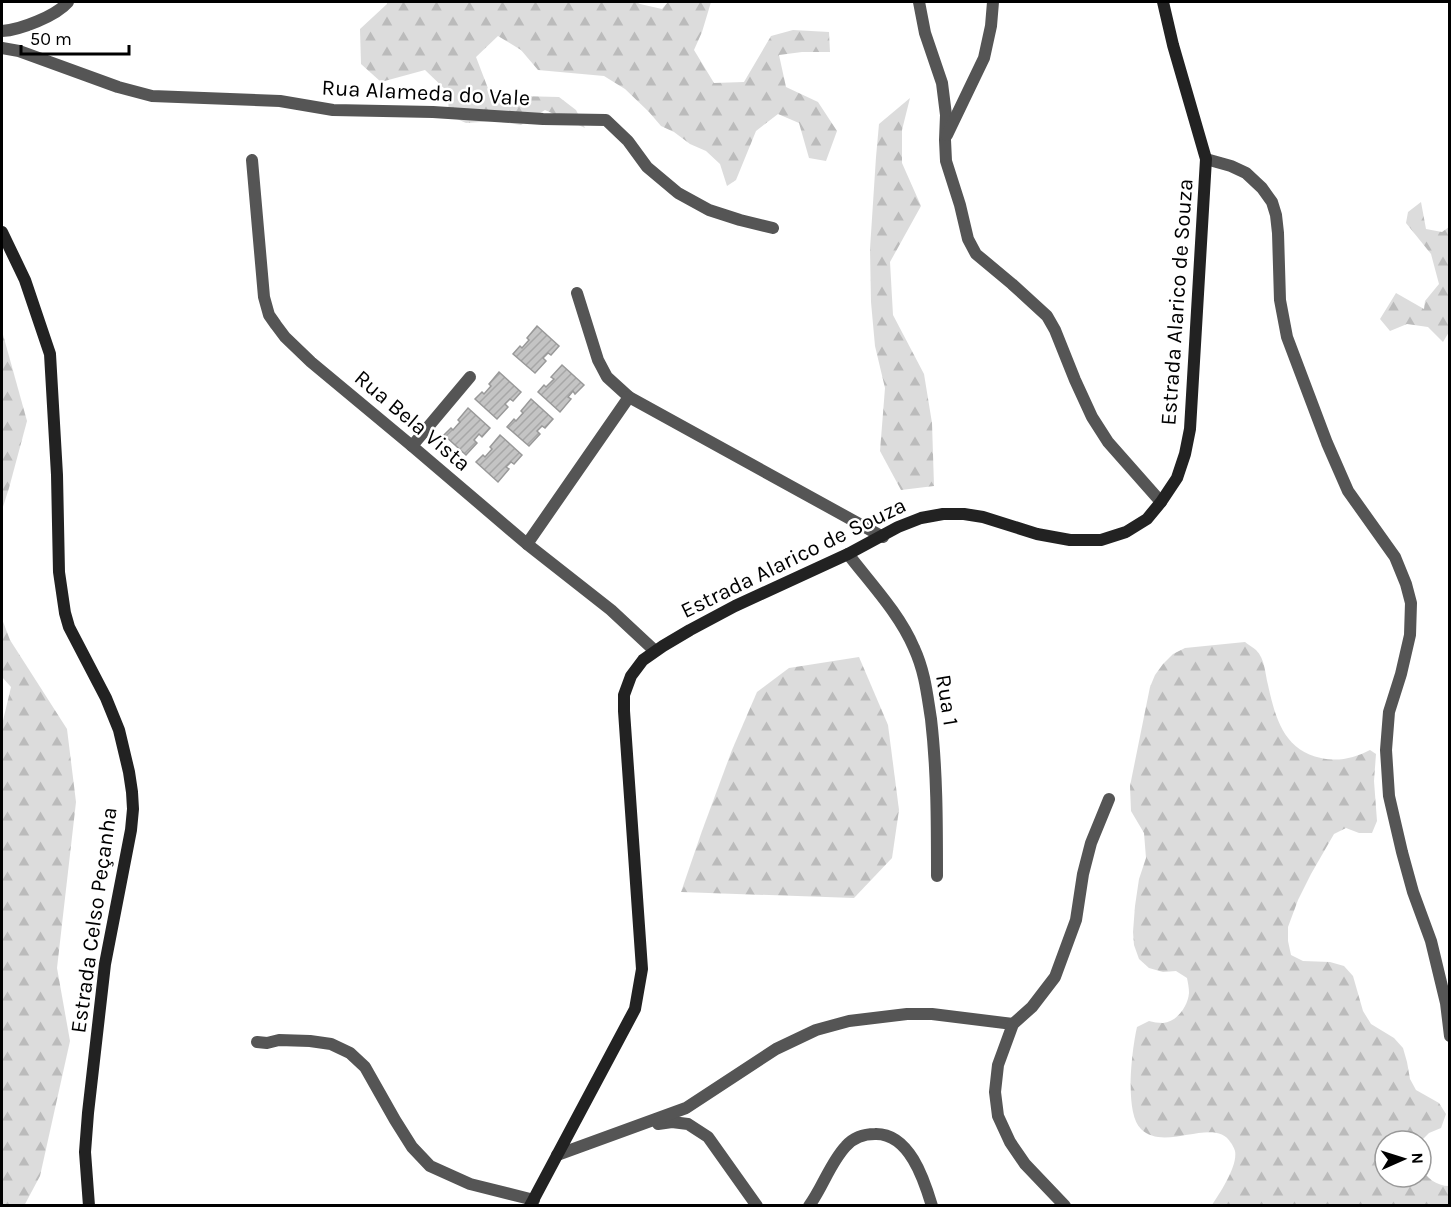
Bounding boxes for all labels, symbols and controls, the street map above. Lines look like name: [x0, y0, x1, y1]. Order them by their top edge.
scale bar: [21, 18, 129, 56]
text: 50 m: [30, 28, 72, 50]
street label: Rua Alameda do Vale: [321, 75, 531, 111]
street label: Estrada Alarico de Souza: [1155, 178, 1199, 426]
street label: Rua Bela Vista: [349, 365, 476, 477]
street label: Estrada Alarico de Souza: [677, 492, 910, 624]
street label: Rua 1: [930, 673, 964, 728]
street label: Estrada Celso Peçanha: [65, 805, 123, 1035]
north arrow: [1373, 1129, 1433, 1189]
text: N: [1408, 1152, 1427, 1164]

